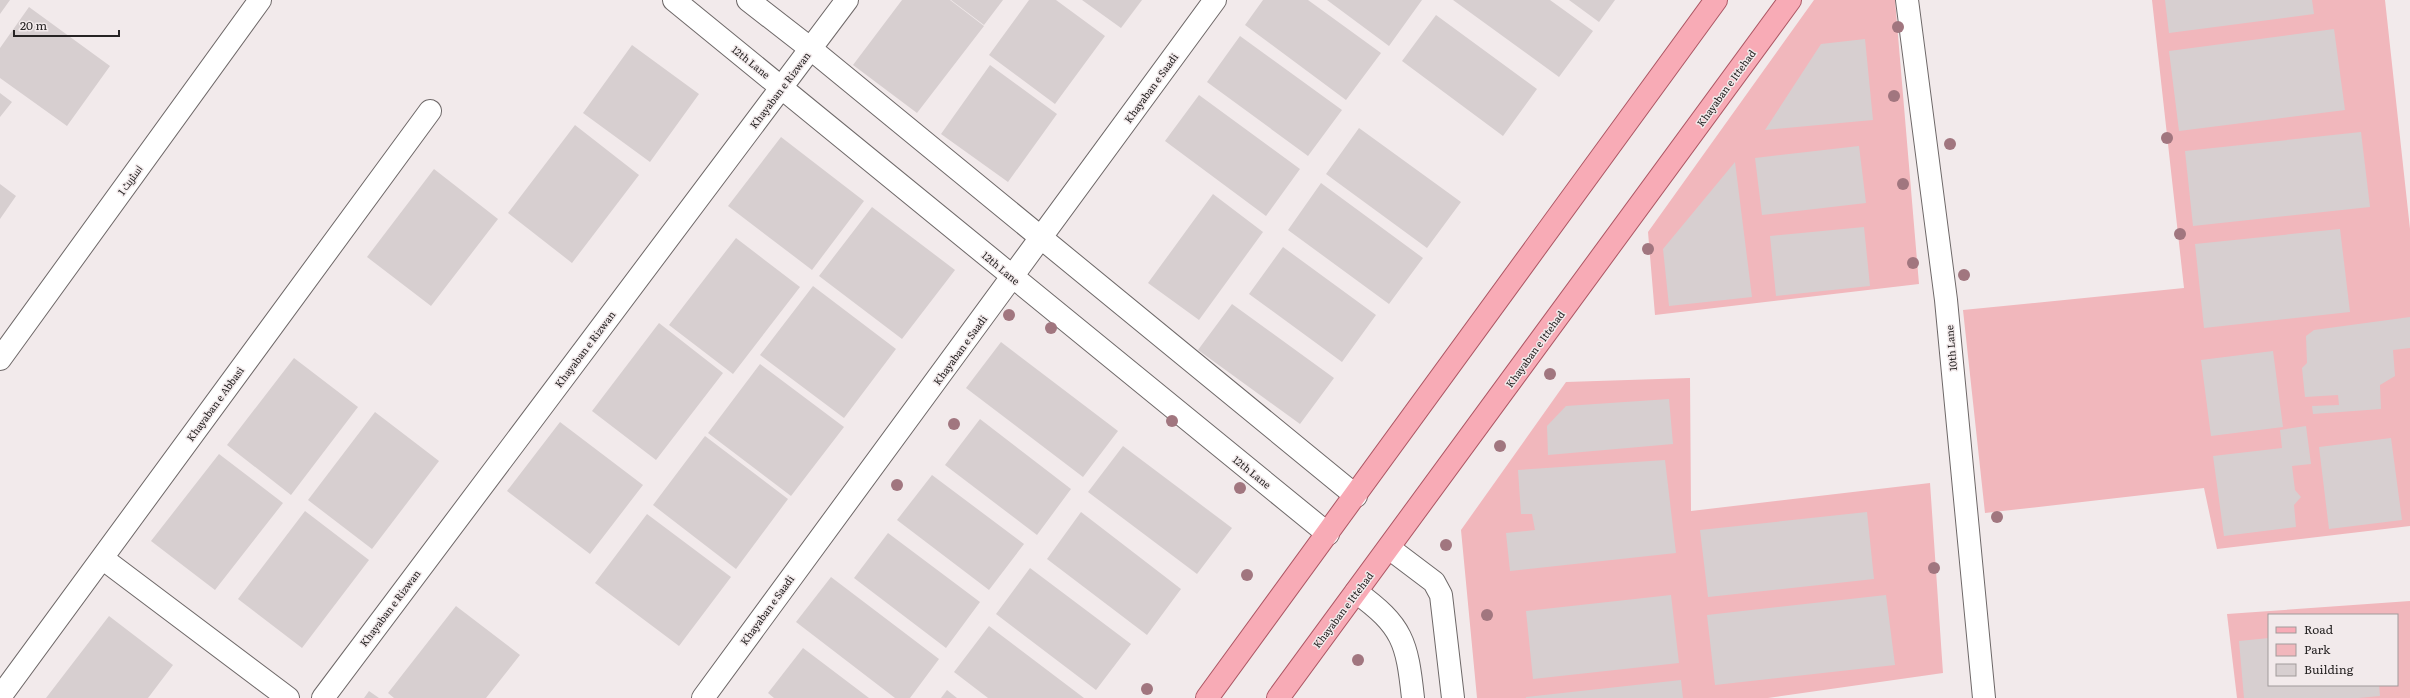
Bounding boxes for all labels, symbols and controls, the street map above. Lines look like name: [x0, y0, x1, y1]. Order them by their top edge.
scale bar: [14, 12, 119, 38]
text: 20 m: [20, 16, 47, 34]
street label: 12th Lane: [729, 42, 774, 82]
street label: Khayaban e Ittehad: [1693, 46, 1759, 129]
street label: Khayaban e Rizwan: [746, 48, 814, 131]
street label: Khayaban e Saadi: [1120, 49, 1181, 126]
street label: اسٹریٹ 1: [114, 162, 146, 198]
street label: 12th Lane: [979, 247, 1023, 288]
street label: Khayaban e Rizwan: [551, 307, 619, 390]
street label: Khayaban e Ittehad: [1502, 307, 1568, 390]
street label: Khayaban e Saadi: [929, 311, 990, 388]
street label: 10th Lane: [1941, 325, 1960, 372]
street label: Khayaban e Abbasi: [182, 363, 247, 444]
street label: 12th Lane: [1230, 452, 1275, 492]
street label: Khayaban e Rizwan: [356, 566, 424, 649]
street label: Khayaban e Ittehad: [1309, 568, 1376, 651]
street label: Khayaban e Saadi: [736, 571, 797, 648]
legend: [2268, 614, 2398, 686]
text: Road: [2304, 620, 2334, 638]
text: Park: [2304, 640, 2331, 658]
text: Building: [2304, 660, 2354, 678]

